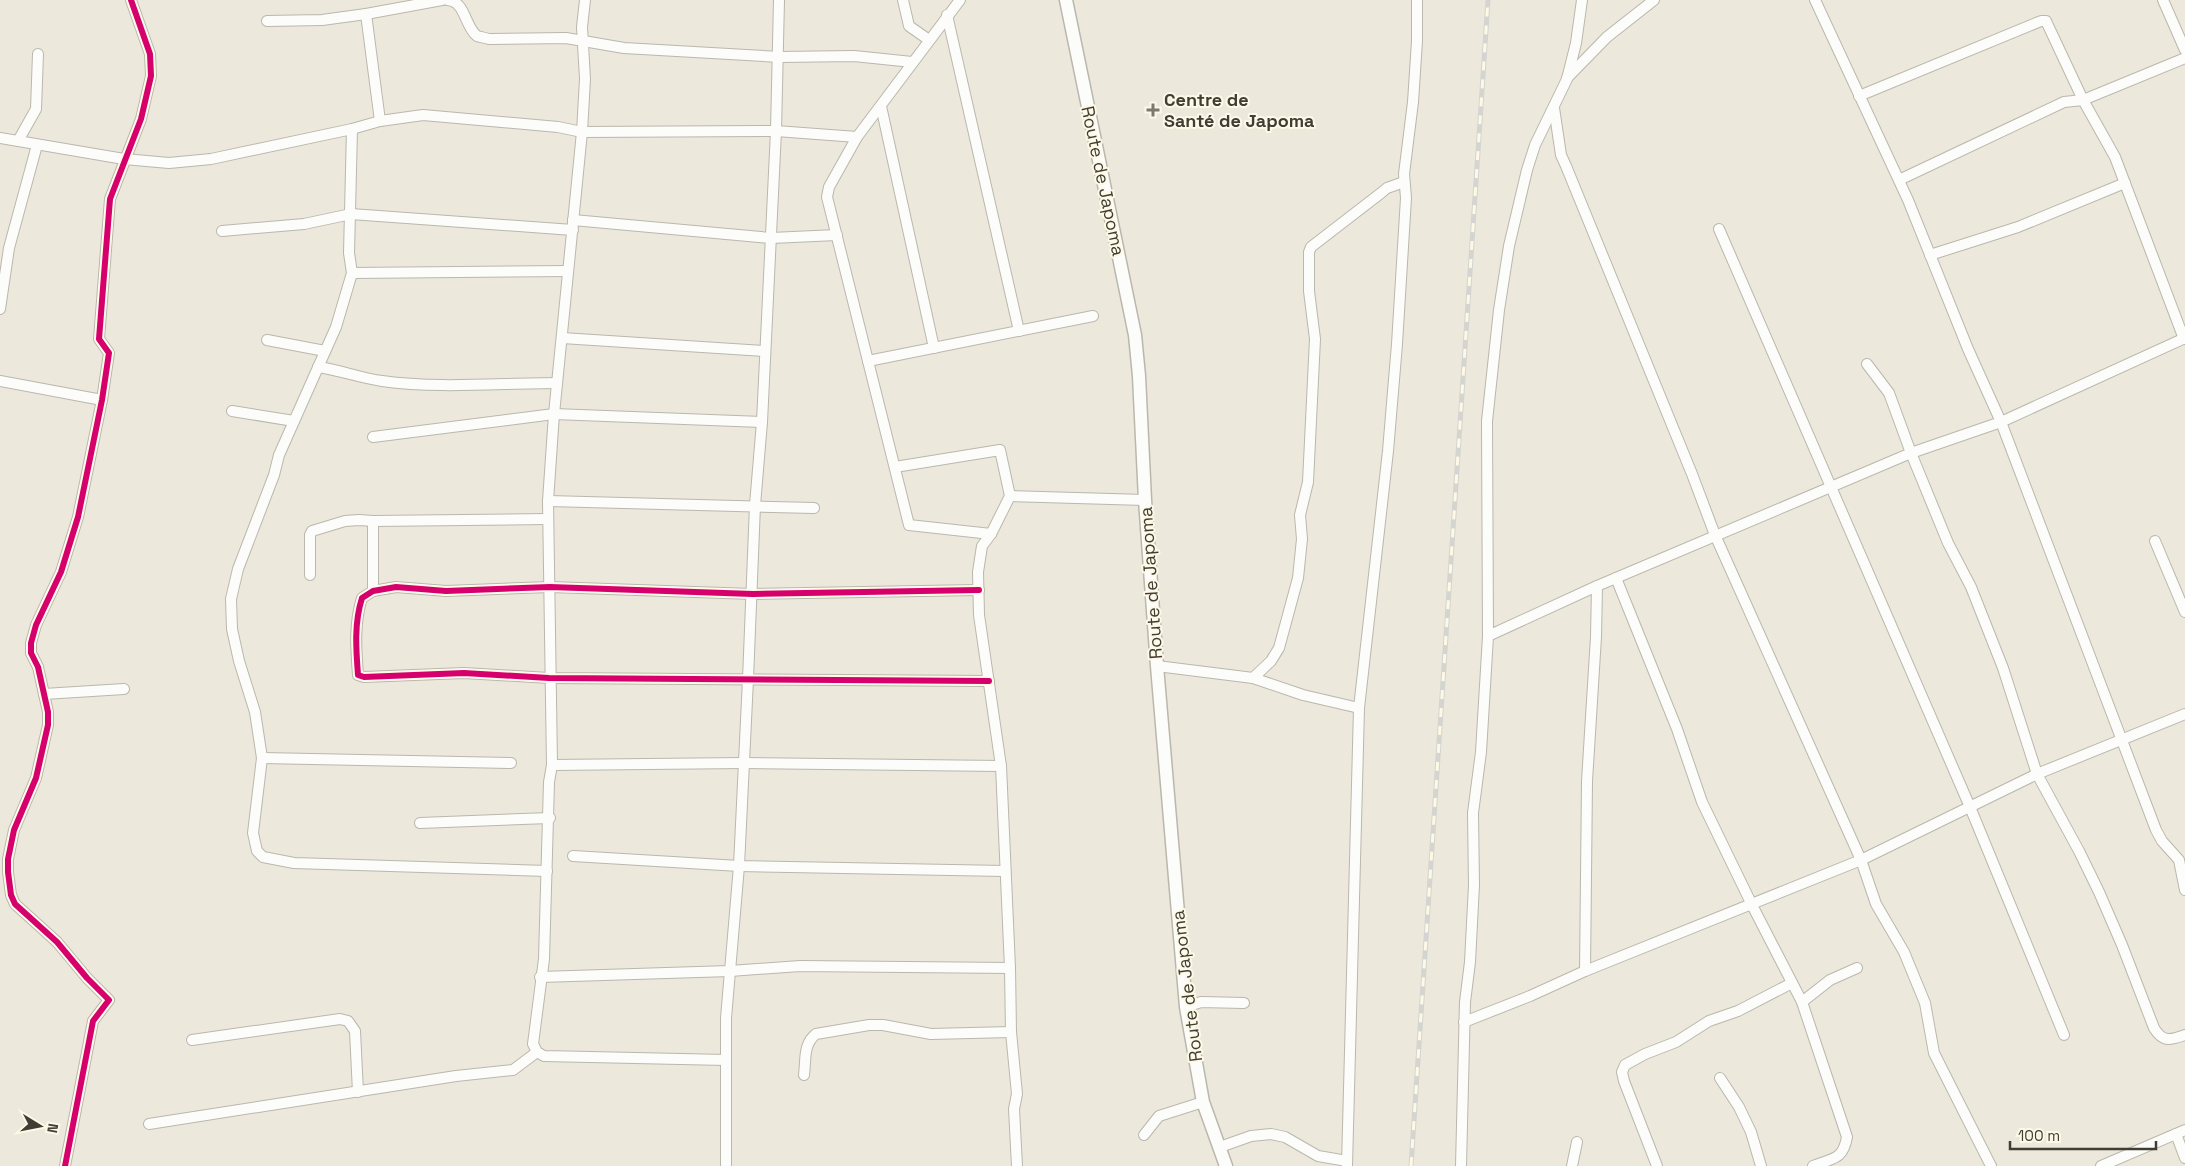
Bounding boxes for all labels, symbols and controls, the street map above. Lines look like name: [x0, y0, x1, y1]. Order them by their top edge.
place label: Centre de Santé de Japoma: [1164, 88, 1315, 132]
marker: Centre de Santé de Japoma: [1146, 103, 1160, 117]
street label: Route de Japoma: [1076, 104, 1131, 258]
street label: Route de Japoma: [1134, 506, 1167, 660]
street label: Route de Japoma: [1166, 909, 1207, 1063]
north arrow: [15, 1101, 65, 1151]
scale bar: [2010, 1118, 2156, 1150]
text: N: [43, 1122, 62, 1134]
text: 100 m: [2018, 1126, 2060, 1145]

